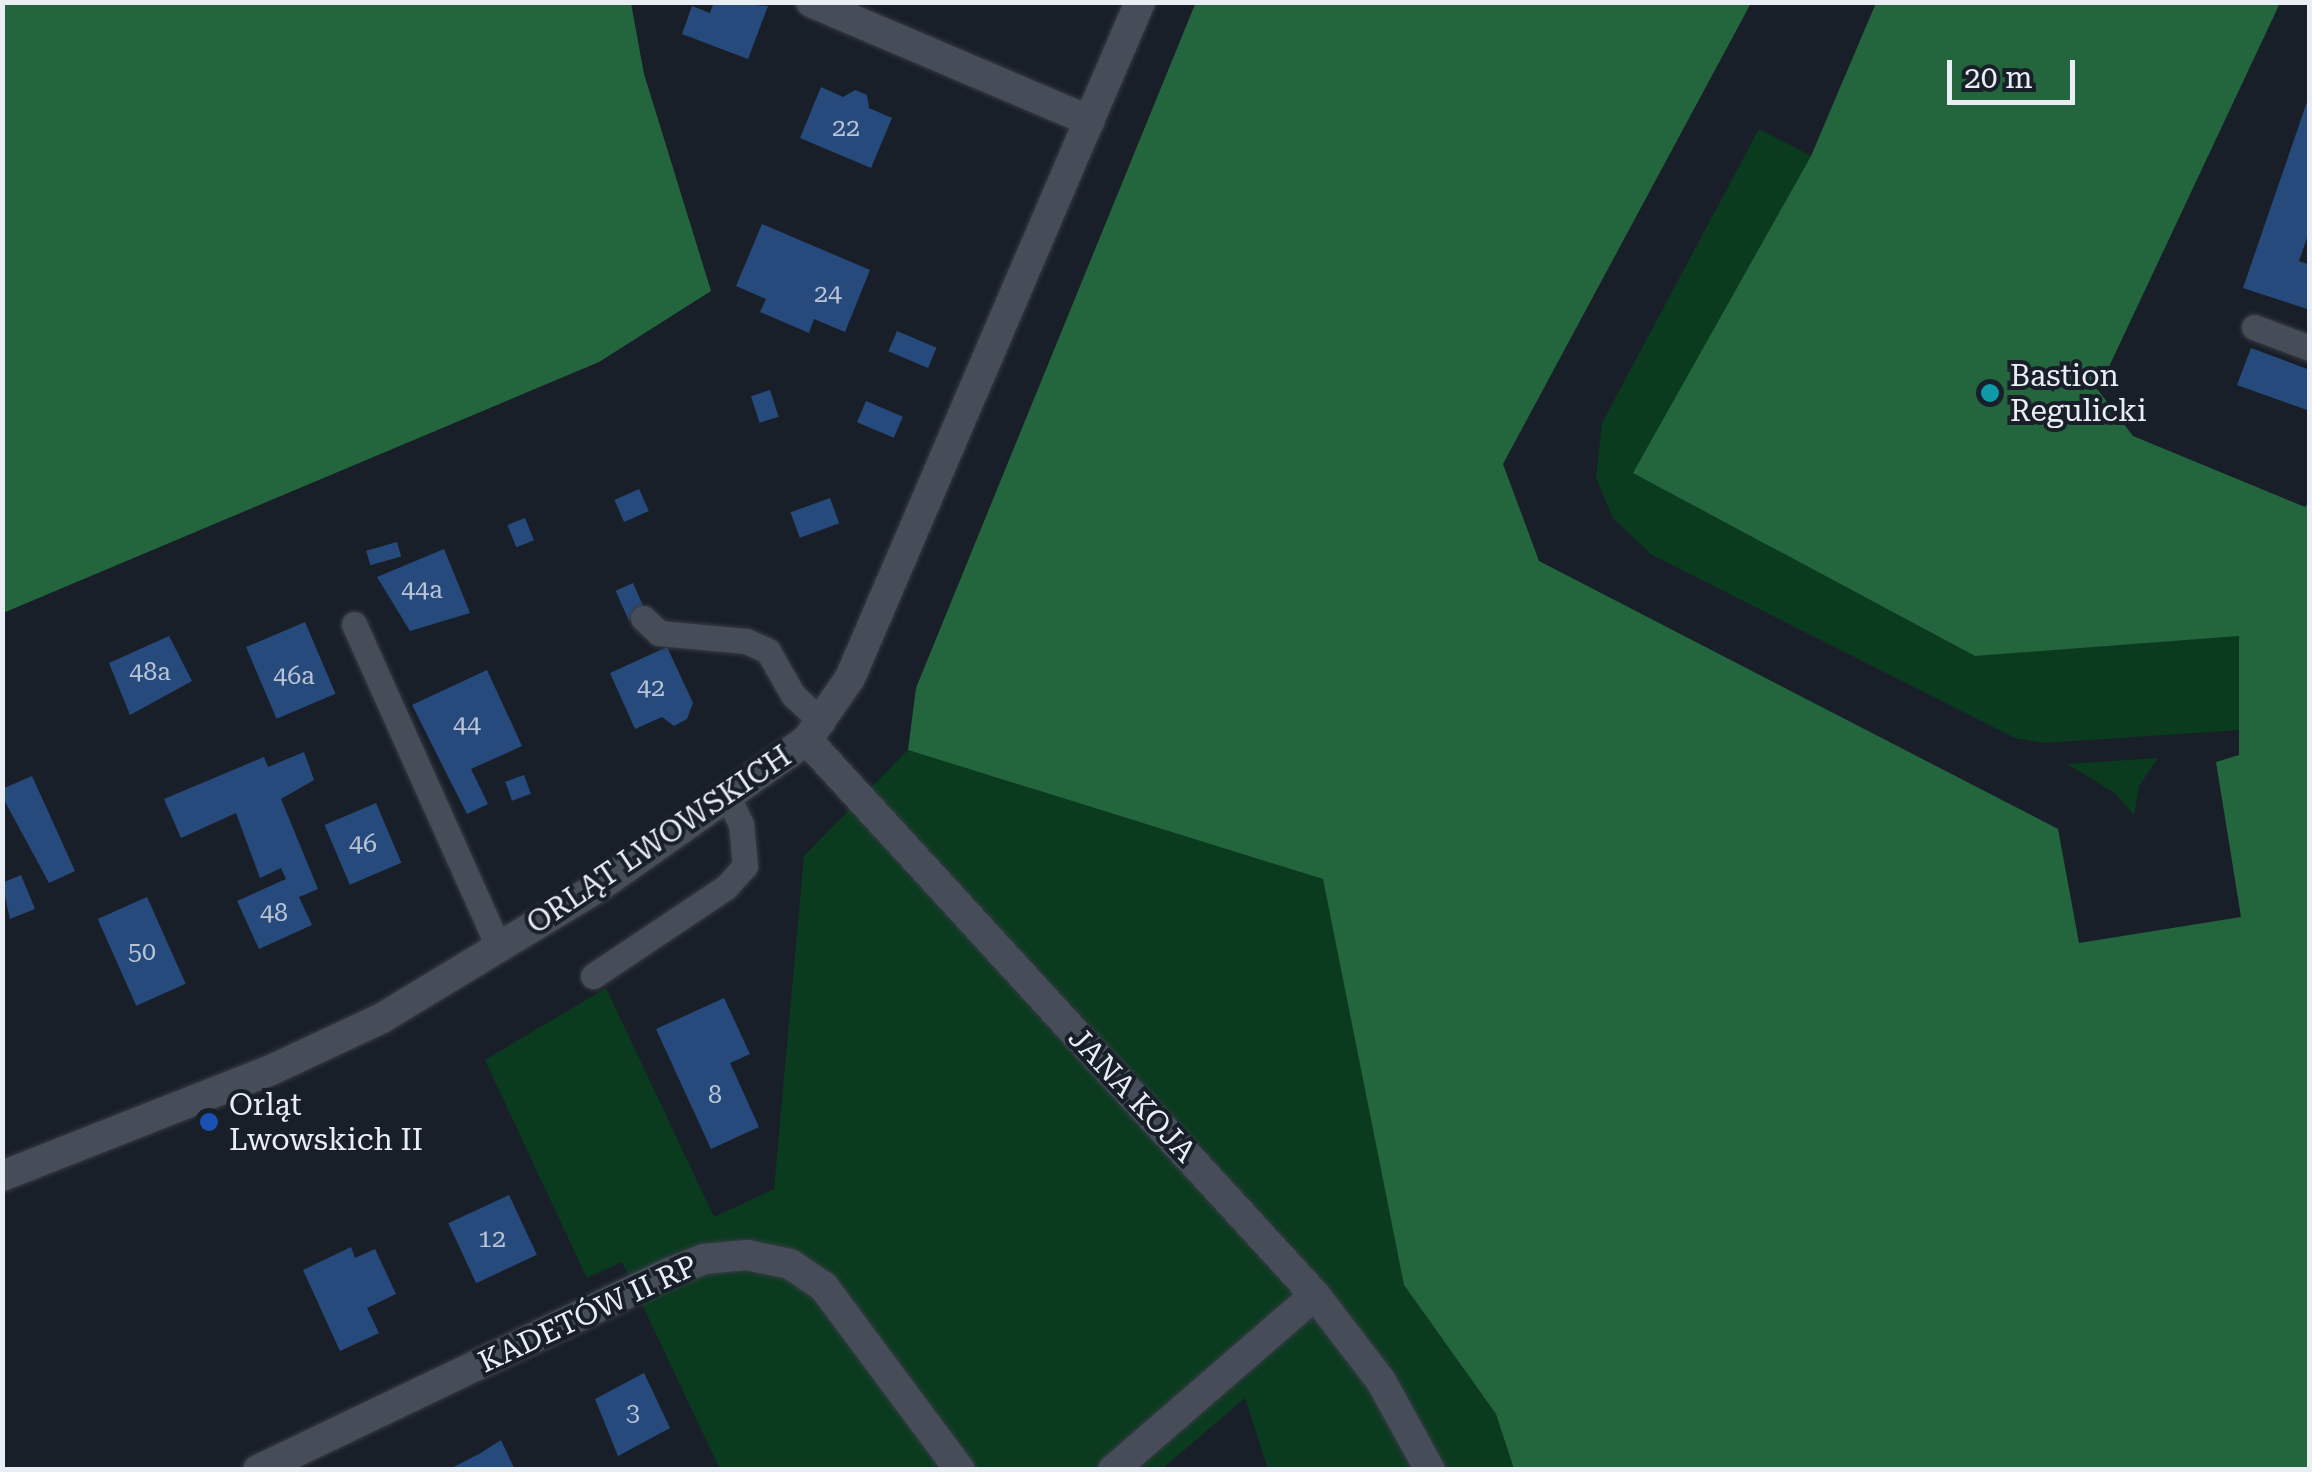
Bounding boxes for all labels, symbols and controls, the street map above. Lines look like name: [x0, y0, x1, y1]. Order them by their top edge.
scale bar: [1952, 40, 2080, 102]
text: 20 m: [1964, 60, 2033, 95]
house number: 22: [832, 113, 860, 143]
house number: 24: [814, 279, 842, 309]
place label: Bastion Regulicki: [2010, 358, 2147, 428]
marker: Bastion Regulicki: [1979, 382, 2001, 404]
house number: 44a: [401, 575, 443, 605]
house number: 48a: [129, 657, 171, 687]
house number: 46a: [273, 661, 315, 691]
house number: 42: [637, 673, 665, 703]
house number: 44: [453, 710, 481, 740]
street label: ORLĄT LWOWSKICH: [520, 738, 798, 942]
house number: 46: [349, 829, 377, 859]
house number: 48: [260, 898, 288, 928]
house number: 50: [128, 937, 156, 967]
street label: JANA KOJA: [1061, 1020, 1203, 1170]
house number: 8: [708, 1080, 722, 1110]
place label: Orląt Lwowskich II: [229, 1087, 423, 1158]
marker: Orląt Lwowskich II: [198, 1111, 220, 1133]
house number: 12: [478, 1224, 506, 1254]
street label: KADETÓW II RP: [473, 1248, 703, 1380]
house number: 3: [626, 1398, 640, 1428]

